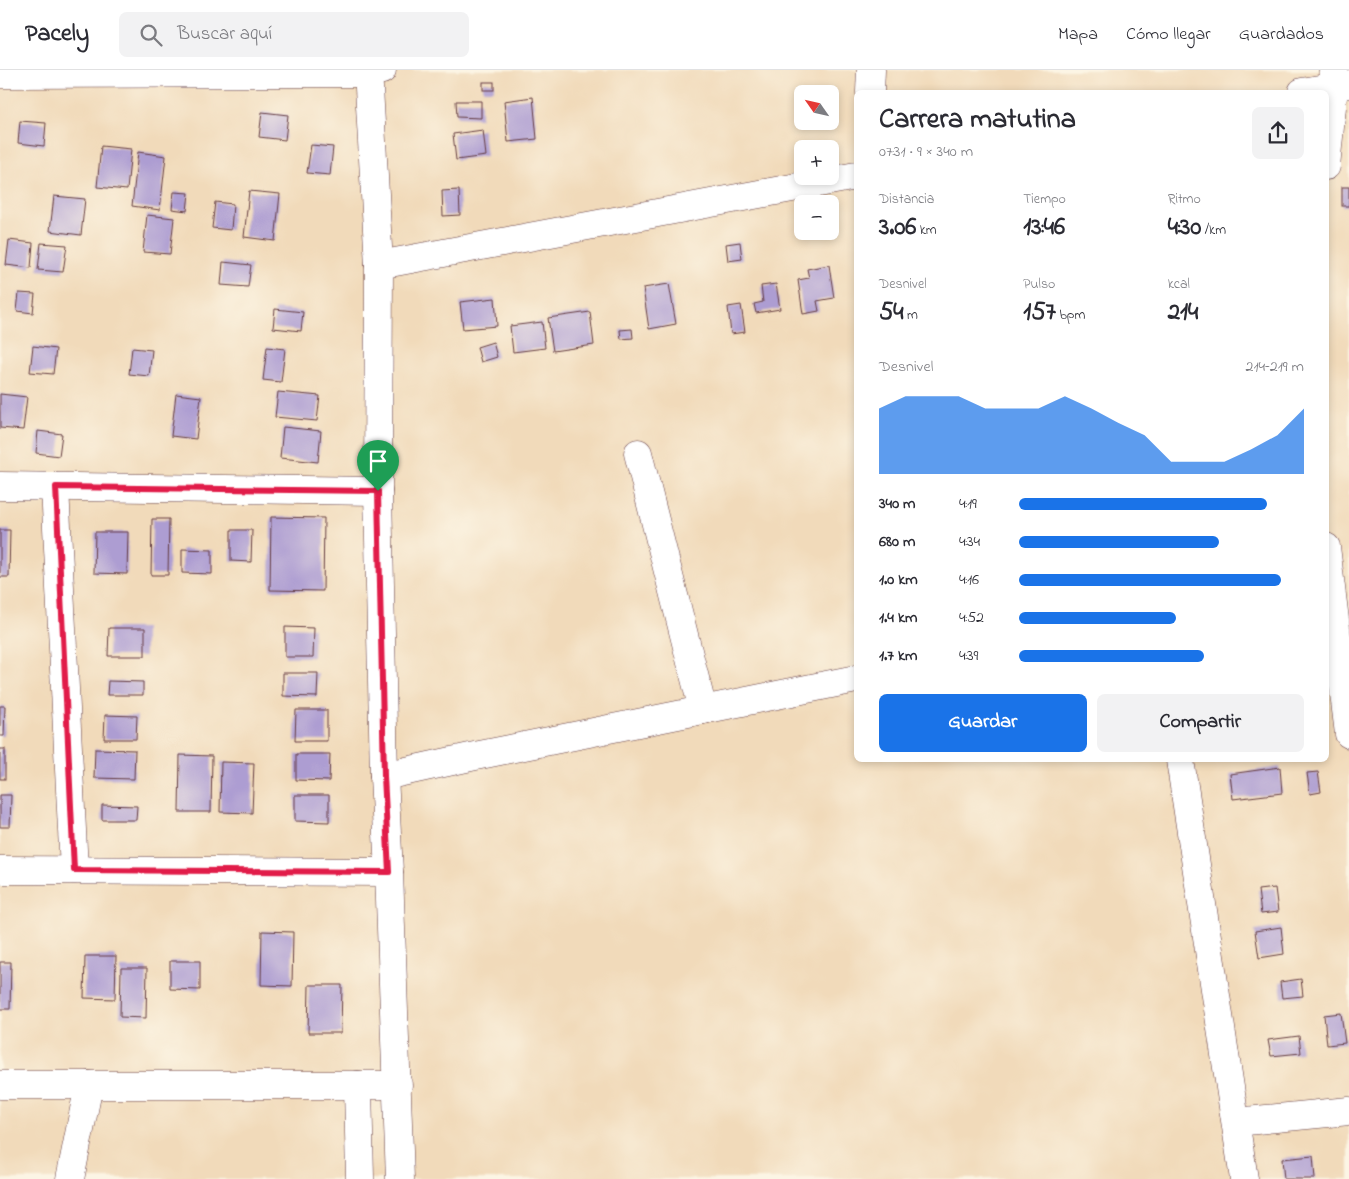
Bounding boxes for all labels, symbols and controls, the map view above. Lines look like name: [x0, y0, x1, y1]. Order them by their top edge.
search box: [119, 12, 469, 57]
text: Pacely: [25, 17, 89, 52]
icon: search: [137, 21, 165, 49]
text: Buscar aquí: [177, 21, 272, 48]
text: Mapa: [1058, 22, 1098, 48]
text: Cómo llegar: [1126, 22, 1211, 48]
text: Guardados: [1239, 22, 1324, 48]
north arrow: [794, 85, 839, 130]
map controls: [794, 85, 839, 240]
text: Carrera matutina: [879, 100, 1076, 141]
button: share: [1252, 107, 1304, 159]
button: +: [794, 140, 839, 185]
text: 07:31 · 9 × 340 m: [879, 140, 973, 164]
text: Distancia: [879, 189, 934, 210]
text: Tiempo: [1023, 189, 1066, 210]
text: Ritmo: [1168, 189, 1201, 210]
button: −: [794, 195, 839, 240]
text: 3.06: [879, 210, 916, 246]
text: 13:46: [1023, 210, 1065, 246]
text: 4:30: [1168, 210, 1201, 246]
text: km: [916, 220, 937, 241]
text: /km: [1201, 220, 1226, 241]
text: Desnivel: [879, 274, 927, 295]
text: Pulso: [1023, 274, 1055, 295]
text: kcal: [1168, 274, 1190, 295]
text: 54: [879, 295, 904, 331]
text: 157: [1023, 295, 1056, 331]
text: 214: [1168, 295, 1198, 331]
text: m: [904, 305, 918, 326]
text: bpm: [1056, 305, 1085, 326]
text: Desnivel: [879, 355, 933, 379]
text: 214–219 m: [1245, 355, 1304, 379]
pin: [357, 440, 399, 491]
icon: arrive: [364, 447, 392, 475]
text: 340 m: [879, 492, 916, 516]
text: 4:19: [959, 492, 977, 516]
text: 680 m: [879, 530, 915, 554]
text: 4:34: [959, 530, 980, 554]
text: 1.0 km: [879, 568, 918, 592]
text: 4:16: [959, 568, 979, 592]
text: 1.4 km: [879, 606, 917, 630]
text: 4:52: [959, 606, 984, 630]
text: 1.7 km: [879, 644, 917, 668]
text: 4:39: [959, 644, 978, 668]
button: Guardar: [879, 694, 1087, 752]
button: Compartir: [1097, 694, 1304, 752]

